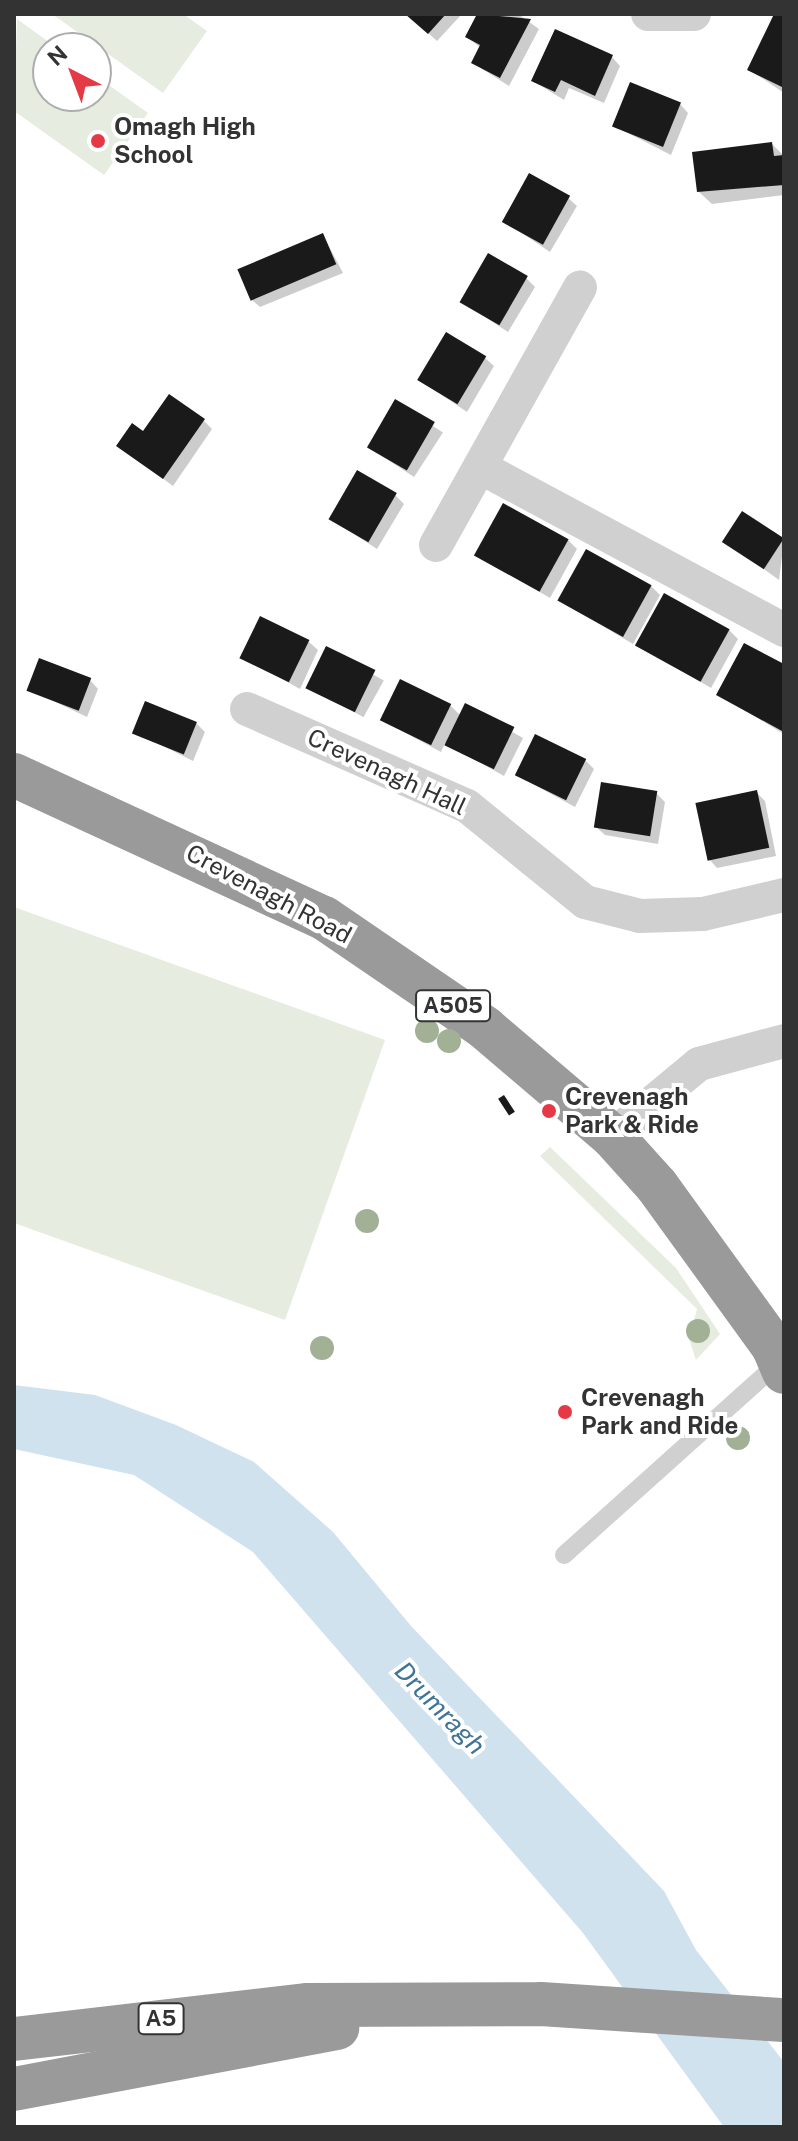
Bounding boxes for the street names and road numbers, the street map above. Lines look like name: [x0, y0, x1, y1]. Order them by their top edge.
street label: Crevenagh Hall: [303, 723, 471, 821]
street label: Crevenagh Road: [181, 838, 357, 950]
road number: A505: [415, 988, 491, 1024]
road number: A5: [137, 2001, 185, 2037]

